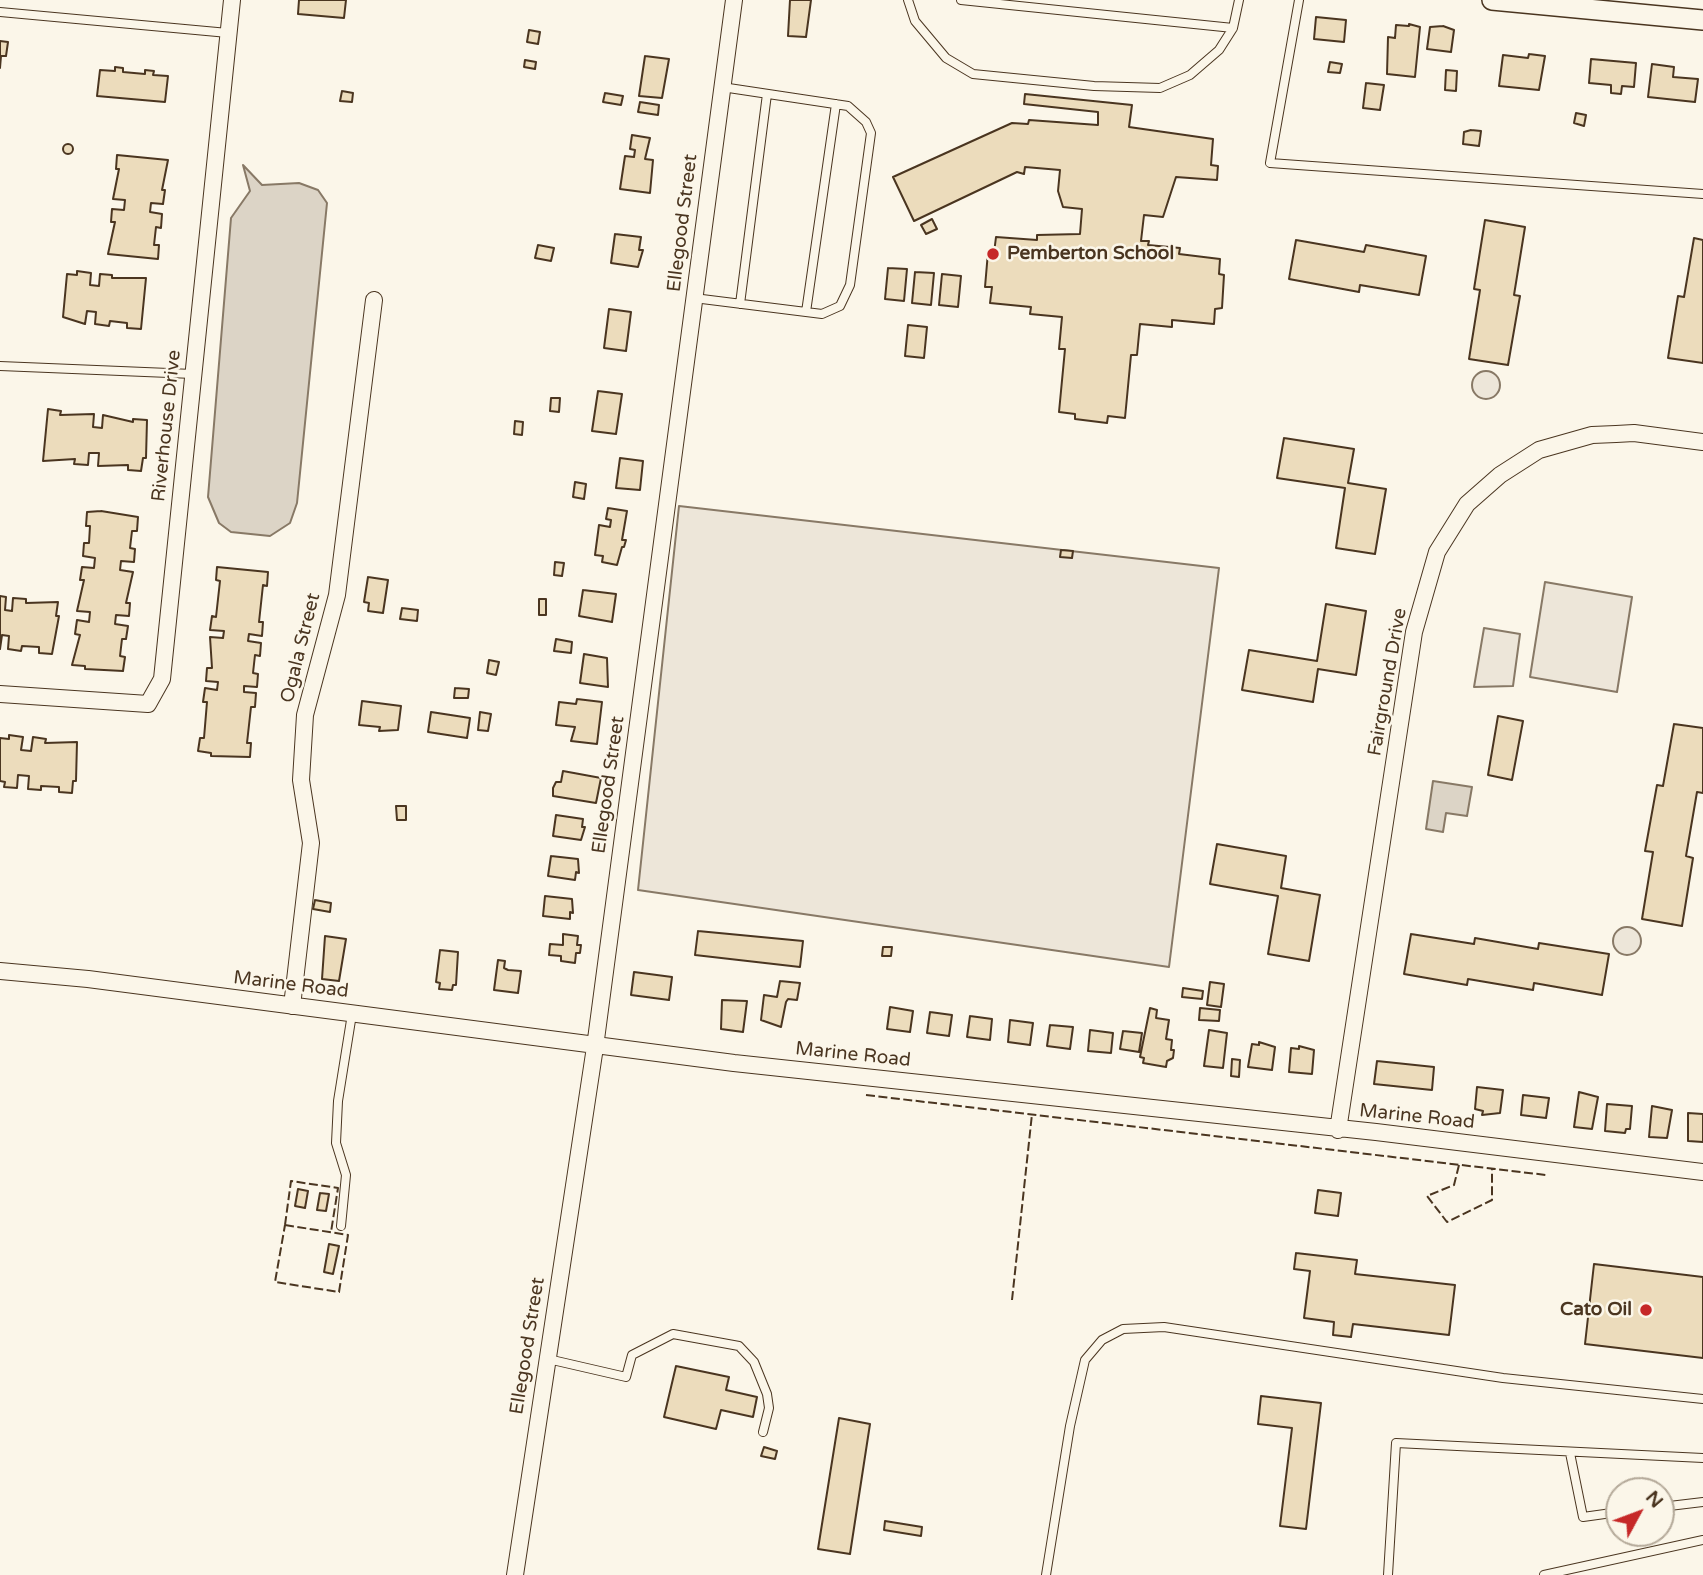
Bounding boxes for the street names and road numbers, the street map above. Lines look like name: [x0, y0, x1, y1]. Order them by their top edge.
street label: Ellegood Street: [663, 153, 703, 293]
street label: Riverhouse Drive: [148, 349, 186, 503]
street label: Ogala Street: [276, 591, 326, 705]
street label: Fairground Drive: [1364, 606, 1412, 758]
street label: Ellegood Street: [588, 715, 630, 855]
street label: Marine Road: [232, 967, 350, 1003]
street label: Marine Road: [794, 1038, 912, 1072]
street label: Marine Road: [1358, 1100, 1476, 1134]
street label: Ellegood Street: [506, 1276, 550, 1416]

